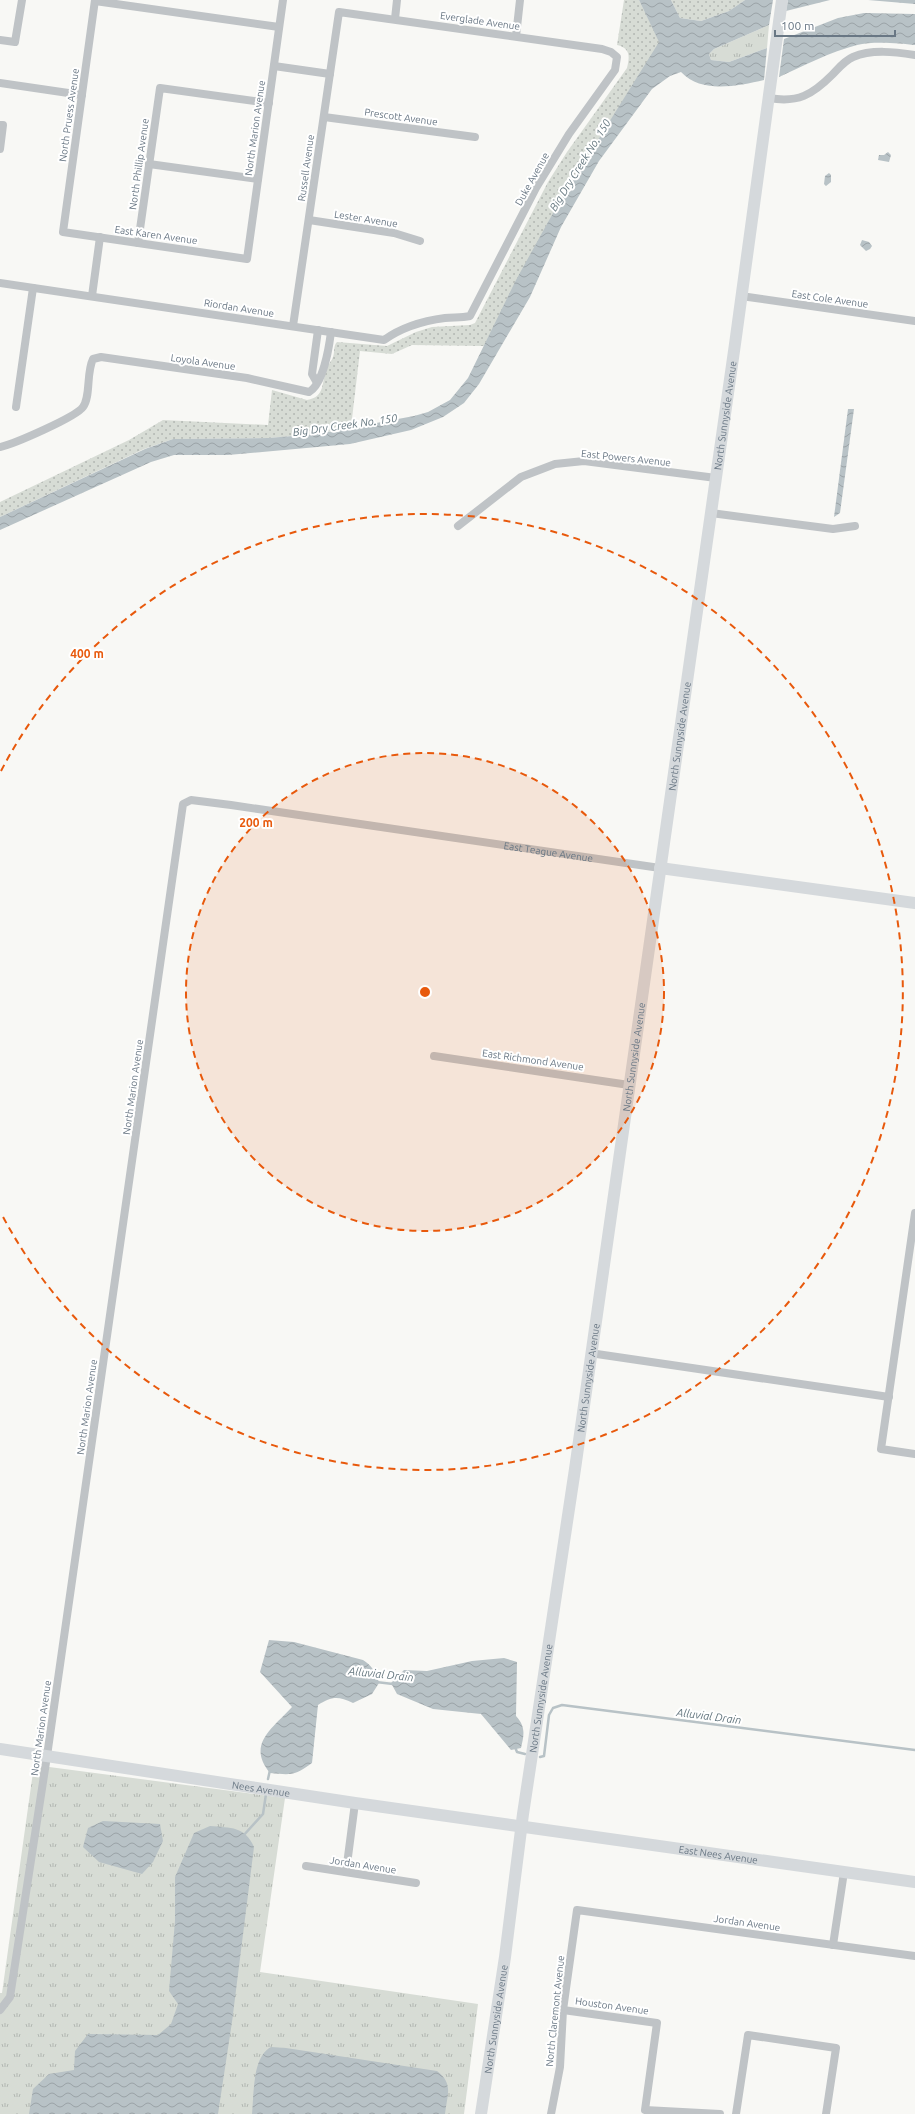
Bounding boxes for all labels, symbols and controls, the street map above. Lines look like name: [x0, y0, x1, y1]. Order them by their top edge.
street label: Everglade Avenue: [439, 10, 521, 32]
scale bar: [775, 12, 895, 38]
text: 100 m: [781, 19, 814, 32]
street label: North Pruess Avenue: [57, 68, 81, 162]
street label: North Marion Avenue: [243, 80, 267, 176]
street label: Prescott Avenue: [364, 106, 438, 128]
water label: Big Dry Creek No. 150: [547, 117, 613, 213]
street label: North Phillip Avenue: [127, 118, 151, 210]
street label: Russell Avenue: [296, 134, 316, 202]
street label: Duke Avenue: [513, 150, 551, 208]
street label: Lester Avenue: [333, 209, 399, 229]
street label: East Karen Avenue: [114, 224, 198, 246]
street label: East Cole Avenue: [791, 288, 869, 310]
street label: Riordan Avenue: [203, 297, 275, 319]
street label: Loyola Avenue: [170, 352, 236, 372]
street label: North Sunnyside Avenue: [712, 360, 738, 471]
water label: Big Dry Creek No. 150: [292, 412, 398, 438]
street label: East Powers Avenue: [580, 448, 672, 468]
text: 400 m: [70, 647, 104, 660]
street label: North Sunnyside Avenue: [666, 681, 692, 792]
text: 200 m: [239, 816, 273, 829]
street label: East Teague Avenue: [503, 840, 594, 864]
centre of rings: [418, 985, 432, 999]
street label: North Sunnyside Avenue: [620, 1002, 647, 1112]
street label: North Marion Avenue: [121, 1039, 145, 1135]
street label: East Richmond Avenue: [482, 1047, 584, 1073]
street label: North Sunnyside Avenue: [575, 1322, 601, 1433]
street label: North Marion Avenue: [75, 1359, 99, 1455]
street label: North Sunnyside Avenue: [527, 1643, 554, 1754]
water label: Alluvial Drain: [347, 1665, 414, 1683]
street label: North Marion Avenue: [29, 1680, 53, 1776]
water label: Alluvial Drain: [675, 1706, 742, 1726]
street label: Nees Avenue: [231, 1779, 291, 1799]
street label: East Nees Avenue: [678, 1843, 759, 1865]
street label: Jordan Avenue: [329, 1854, 397, 1876]
street label: Jordan Avenue: [713, 1913, 781, 1933]
street label: North Claremont Avenue: [544, 1955, 566, 2067]
street label: North Sunnyside Avenue: [482, 1964, 509, 2074]
street label: Houston Avenue: [574, 1995, 650, 2017]

